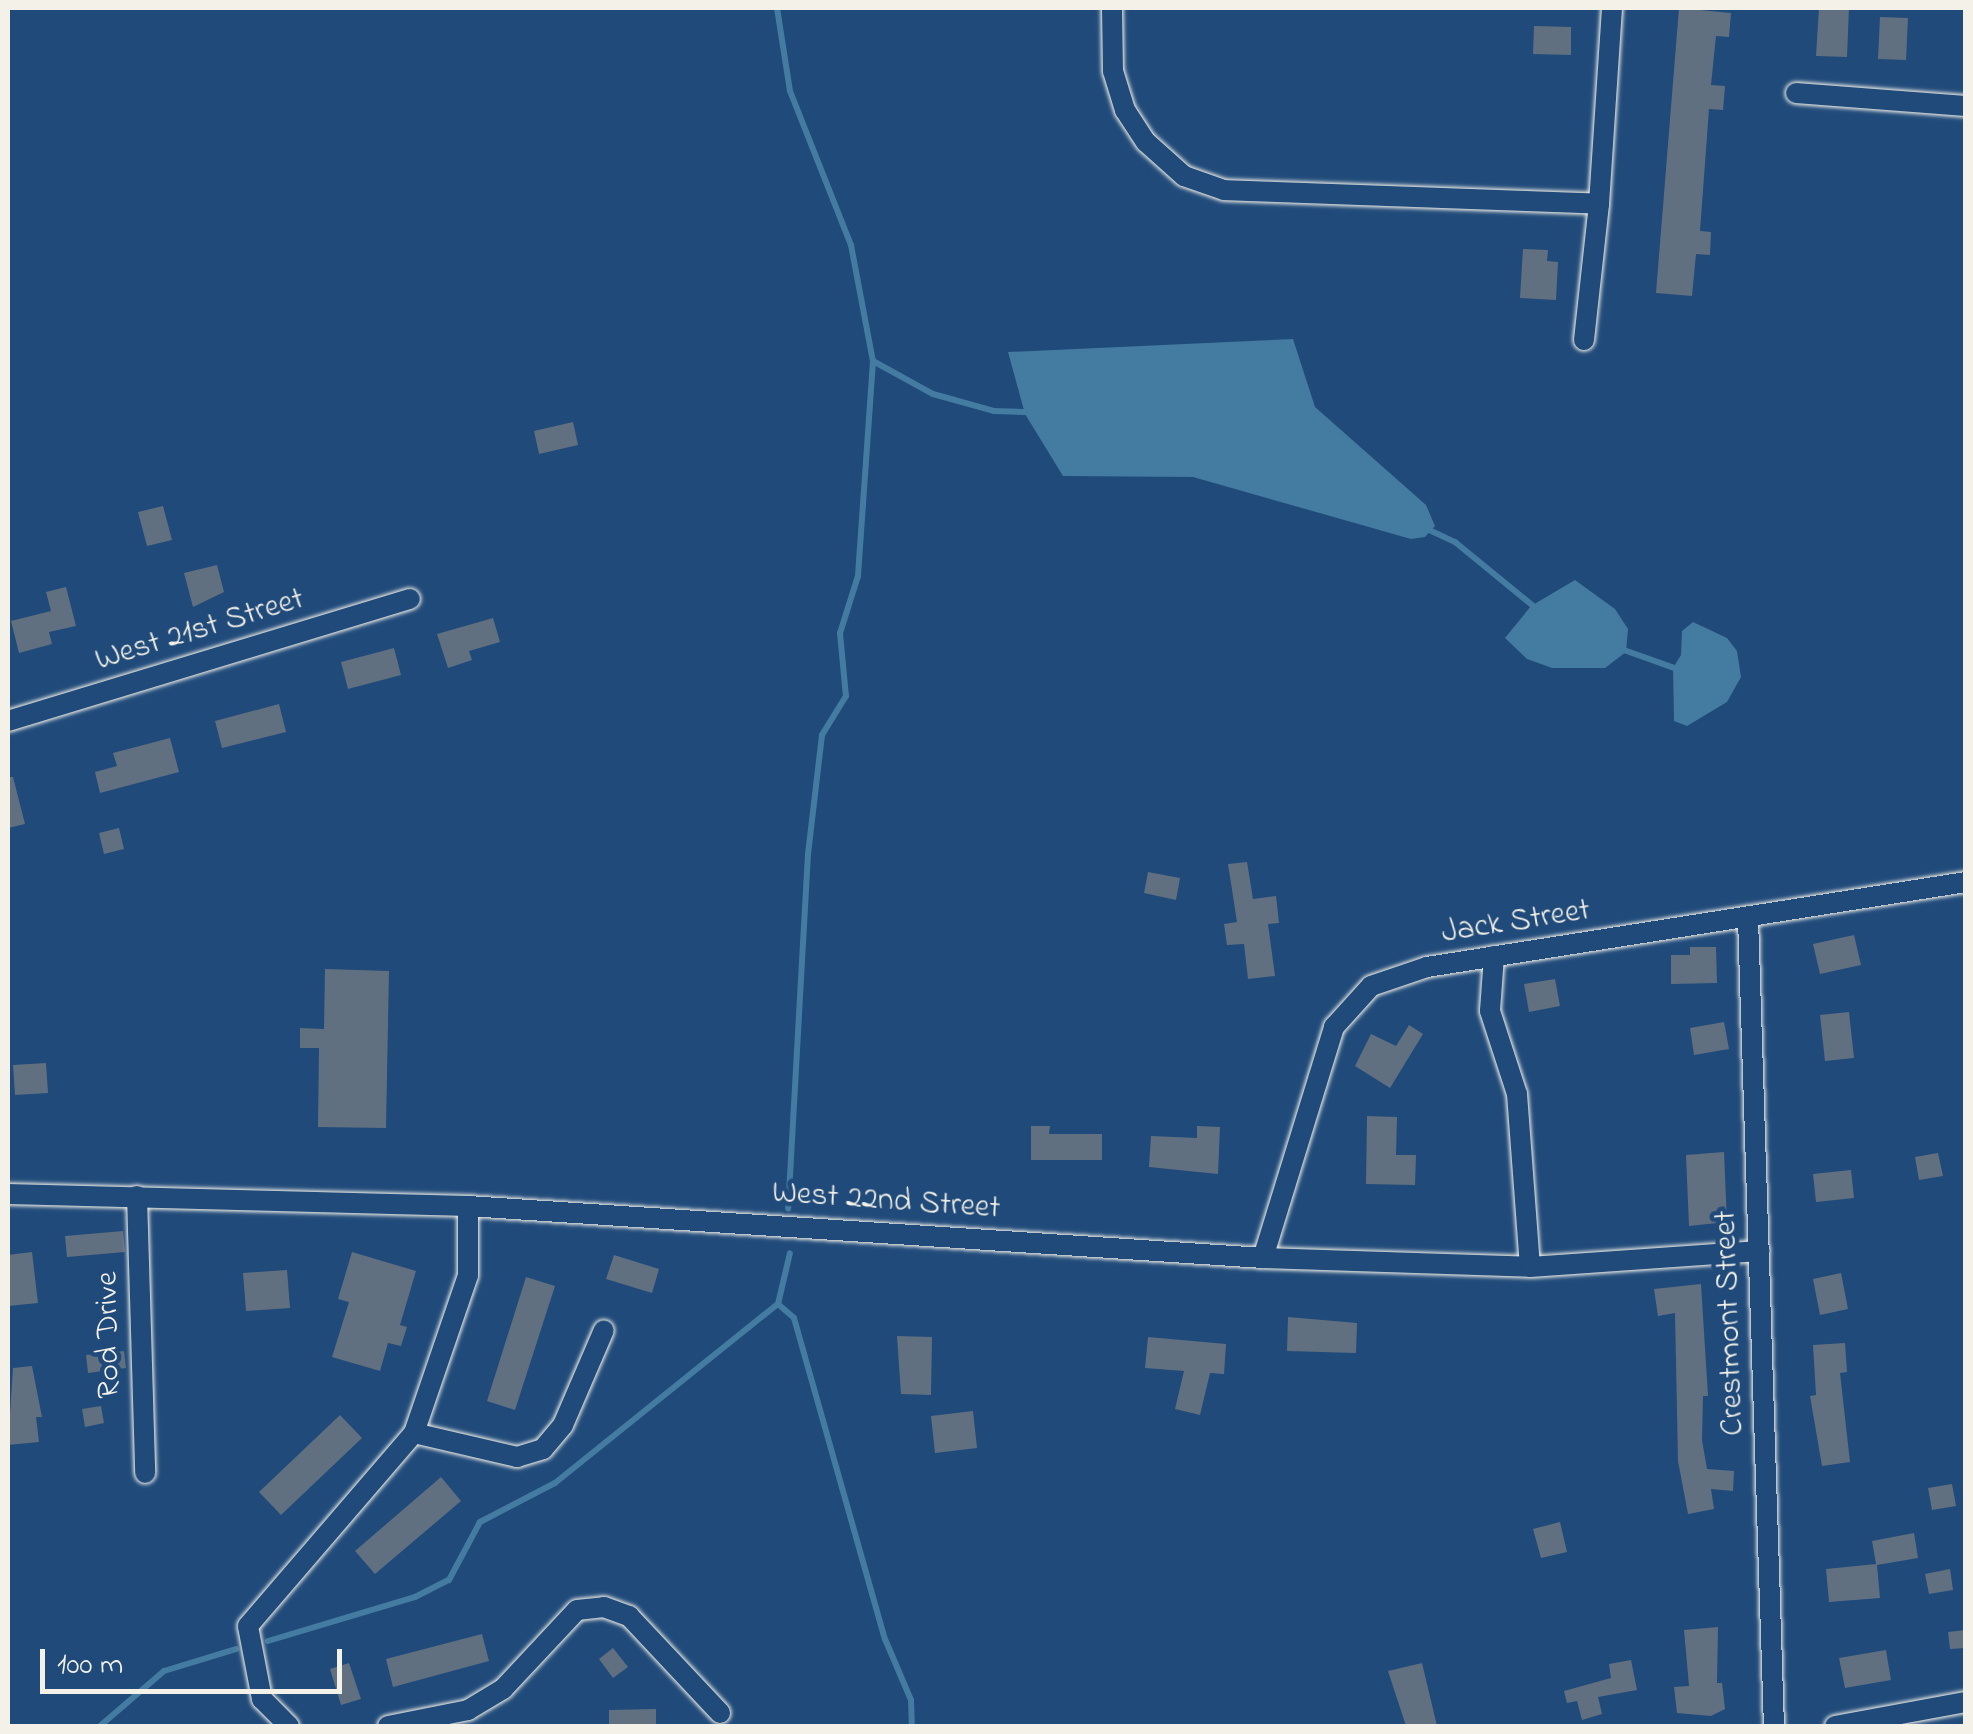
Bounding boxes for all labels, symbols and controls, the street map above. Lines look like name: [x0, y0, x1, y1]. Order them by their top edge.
street label: West 21st Street: [91, 581, 309, 681]
street label: Jack Street: [1439, 892, 1593, 954]
street label: West 22nd Street: [771, 1175, 1001, 1229]
street label: Crestmont Street: [1708, 1210, 1754, 1436]
street label: Rod Drive: [90, 1271, 130, 1399]
scale bar: [45, 1629, 348, 1691]
text: 100 m: [57, 1644, 123, 1688]

